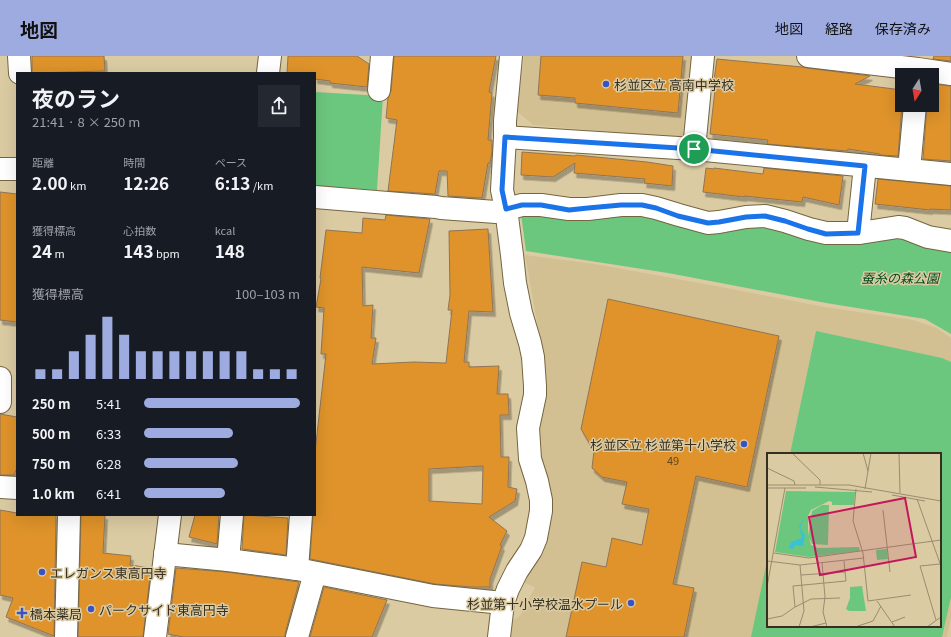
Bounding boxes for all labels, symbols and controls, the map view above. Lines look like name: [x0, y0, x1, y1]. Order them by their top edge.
text: 地図: [20, 15, 58, 42]
text: 地図: [775, 18, 803, 38]
text: 経路: [825, 18, 853, 38]
text: 保存済み: [875, 18, 931, 38]
north arrow: [895, 68, 939, 112]
map controls: [895, 68, 939, 112]
place label: 杉並区立 高南中学校: [614, 75, 734, 94]
marker: 杉並区立 高南中学校: [601, 79, 611, 89]
text: 夜のラン: [32, 81, 120, 113]
button: share: [258, 85, 300, 127]
text: 21:41 · 8 × 250 m: [32, 112, 140, 131]
pin: [677, 132, 711, 166]
icon: arrive: [683, 138, 705, 160]
text: 距離: [32, 154, 54, 170]
text: 時間: [123, 154, 145, 170]
text: ペース: [215, 154, 247, 170]
text: 2.00: [32, 170, 68, 195]
text: 12:26: [123, 170, 169, 195]
text: 6:13: [215, 170, 250, 195]
text: km: [68, 177, 86, 193]
text: /km: [250, 177, 273, 193]
text: 獲得標高: [32, 222, 76, 238]
text: 心拍数: [123, 222, 156, 238]
text: kcal: [215, 222, 235, 238]
text: 24: [32, 238, 52, 263]
text: 143: [123, 238, 153, 263]
text: 148: [215, 238, 245, 263]
text: m: [52, 245, 65, 261]
text: bpm: [153, 245, 180, 261]
park label: 蚕糸の森公園: [861, 268, 941, 287]
text: 獲得標高: [32, 284, 84, 303]
text: 100–103 m: [235, 284, 300, 303]
text: 250 m: [32, 394, 71, 413]
text: 5:41: [96, 394, 121, 413]
text: 500 m: [32, 424, 71, 443]
text: 6:33: [96, 424, 121, 443]
place label: 杉並区立 杉並第十小学校: [590, 435, 736, 454]
marker: 杉並区立 杉並第十小学校: [739, 439, 749, 449]
house number: 49: [667, 452, 679, 468]
inset map: [767, 453, 941, 627]
text: 750 m: [32, 454, 71, 473]
text: 6:28: [96, 454, 121, 473]
text: 1.0 km: [32, 484, 75, 503]
text: 6:41: [96, 484, 121, 503]
place label: エレガンス東高円寺: [50, 563, 167, 582]
marker: エレガンス東高円寺: [37, 567, 47, 577]
place label: 杉並第十小学校温水プール: [467, 594, 623, 613]
marker: 杉並第十小学校温水プール: [626, 598, 636, 608]
place label: パークサイド東高円寺: [99, 600, 229, 619]
place label: 橋本薬局: [30, 604, 82, 623]
marker: パークサイド東高円寺: [86, 604, 96, 614]
marker: 橋本薬局: [17, 608, 27, 618]

